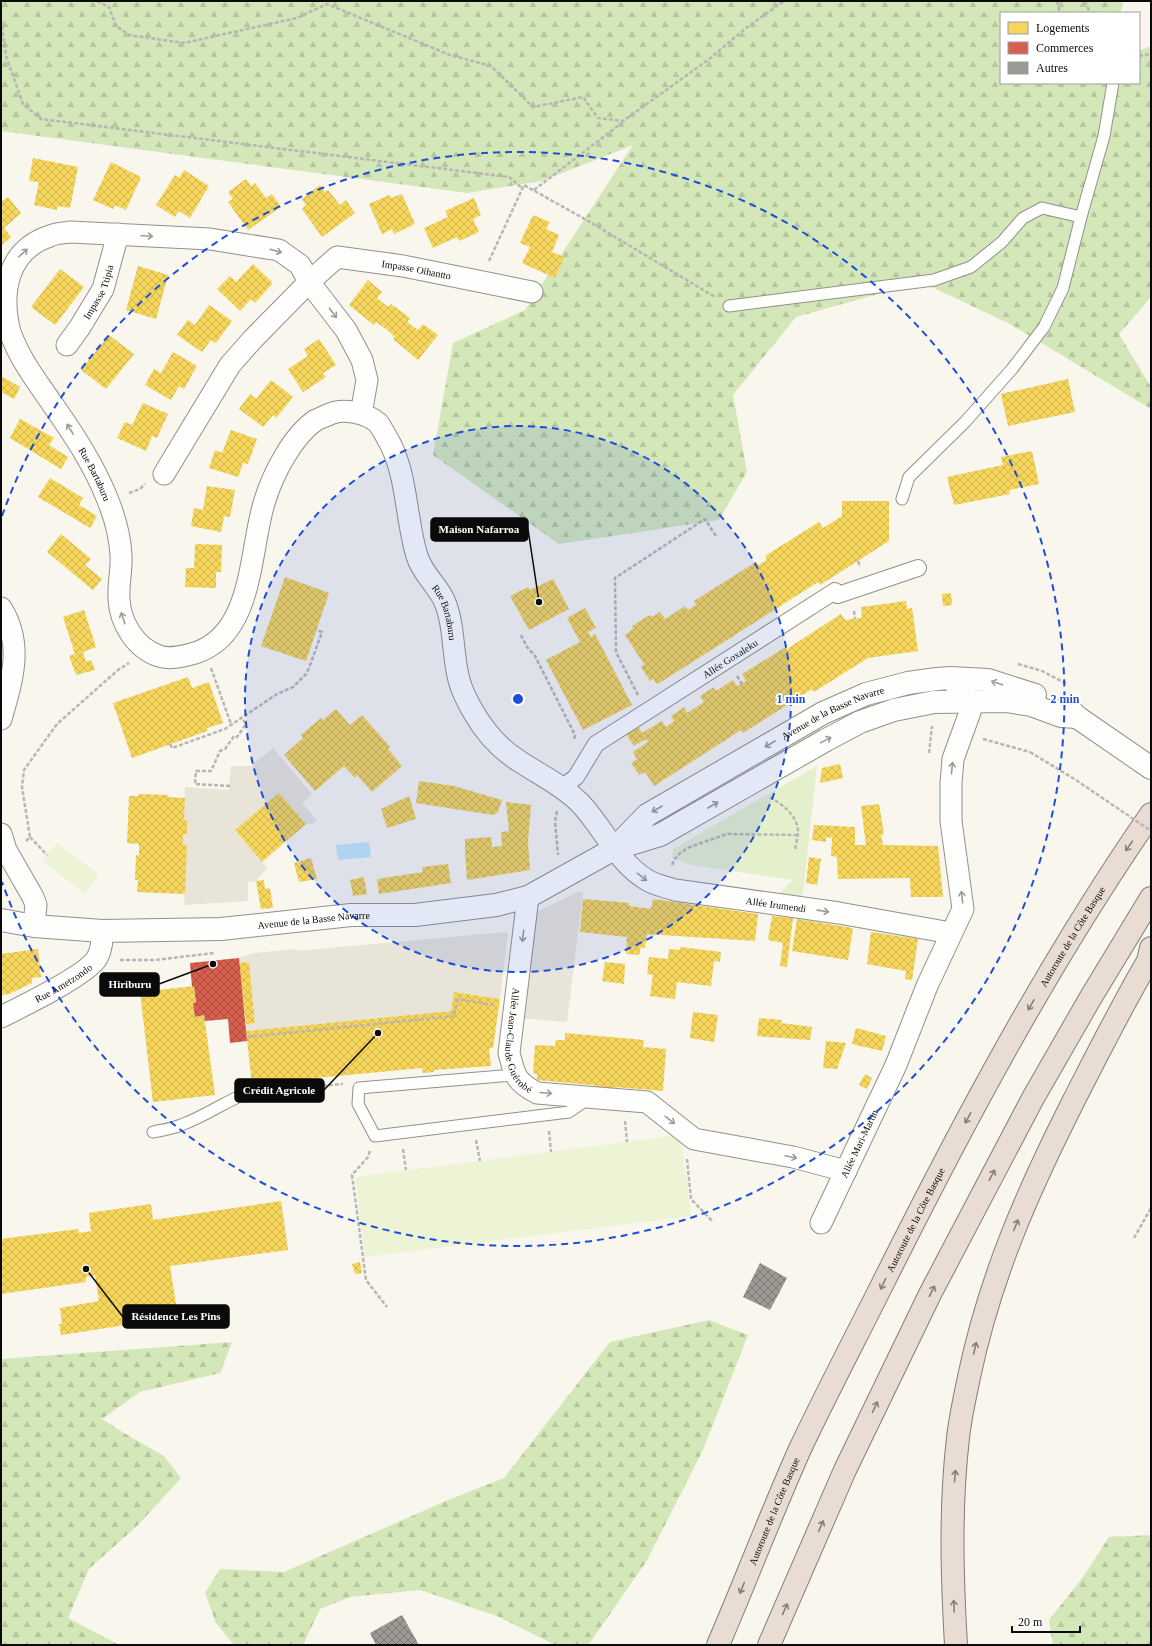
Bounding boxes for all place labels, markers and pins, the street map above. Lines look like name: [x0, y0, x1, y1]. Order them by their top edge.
callout: Maison Nafarroa: [431, 518, 528, 541]
centre of rings: [511, 692, 525, 706]
callout: Hiriburu: [100, 973, 159, 996]
callout: Crédit Agricole: [235, 1079, 324, 1102]
callout: Résidence Les Pins: [123, 1305, 229, 1328]

